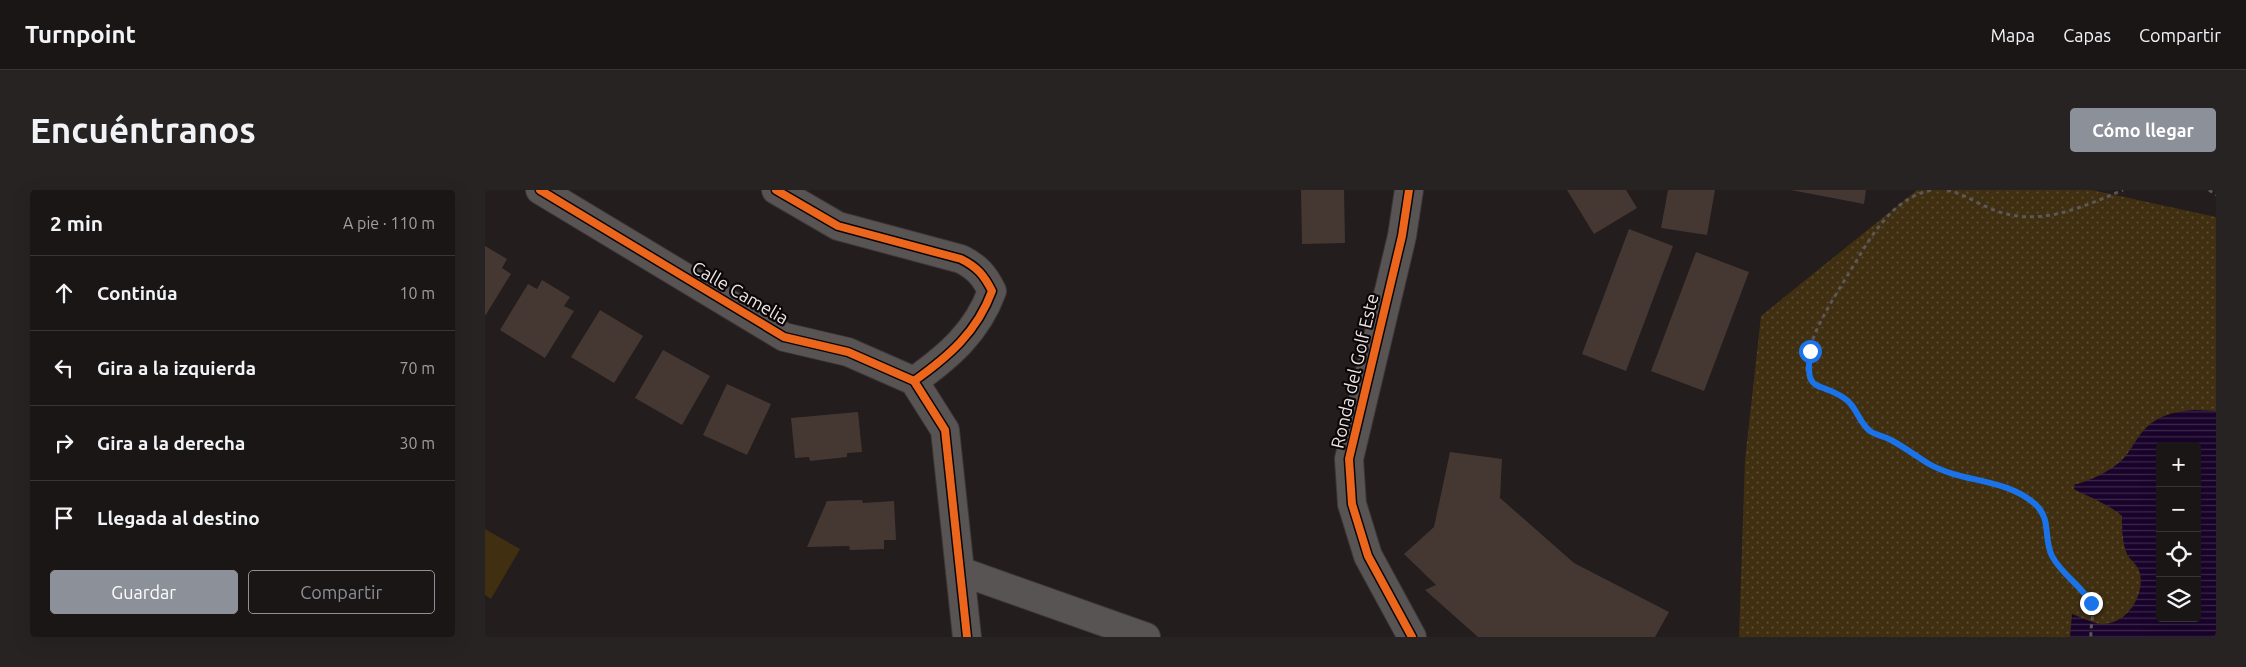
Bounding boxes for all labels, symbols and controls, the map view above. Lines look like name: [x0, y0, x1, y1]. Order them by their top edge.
text: Turnpoint: [25, 21, 136, 48]
text: Mapa: [1990, 25, 2035, 45]
text: Capas: [2063, 25, 2111, 45]
text: Compartir: [2139, 25, 2221, 45]
button: Cómo llegar: [2070, 108, 2216, 152]
text: Encuéntranos: [30, 110, 256, 150]
text: 2 min: [50, 211, 103, 235]
text: A pie · 110 m: [343, 214, 435, 232]
street label: Calle Camelia: [689, 256, 792, 328]
icon: ahead: [50, 279, 78, 307]
text: Continúa: [97, 282, 178, 304]
text: 10 m: [399, 284, 435, 302]
street label: Ronda del Golf Este: [1326, 291, 1382, 450]
route start: [1799, 340, 1822, 363]
icon: left: [50, 354, 78, 382]
text: Gira a la izquierda: [97, 357, 256, 379]
text: 70 m: [399, 359, 435, 377]
icon: right: [50, 429, 78, 457]
text: Gira a la derecha: [97, 432, 245, 454]
text: 30 m: [399, 434, 435, 452]
map controls: [2156, 442, 2201, 622]
button: +: [2156, 442, 2201, 487]
button: −: [2156, 487, 2201, 532]
icon: arrive: [50, 504, 78, 532]
text: Llegada al destino: [97, 507, 260, 529]
button: locate: [2156, 532, 2201, 577]
button: Guardar: [50, 570, 238, 614]
button: Compartir: [248, 570, 435, 614]
button: layers: [2156, 577, 2201, 622]
route end: [2080, 592, 2103, 615]

